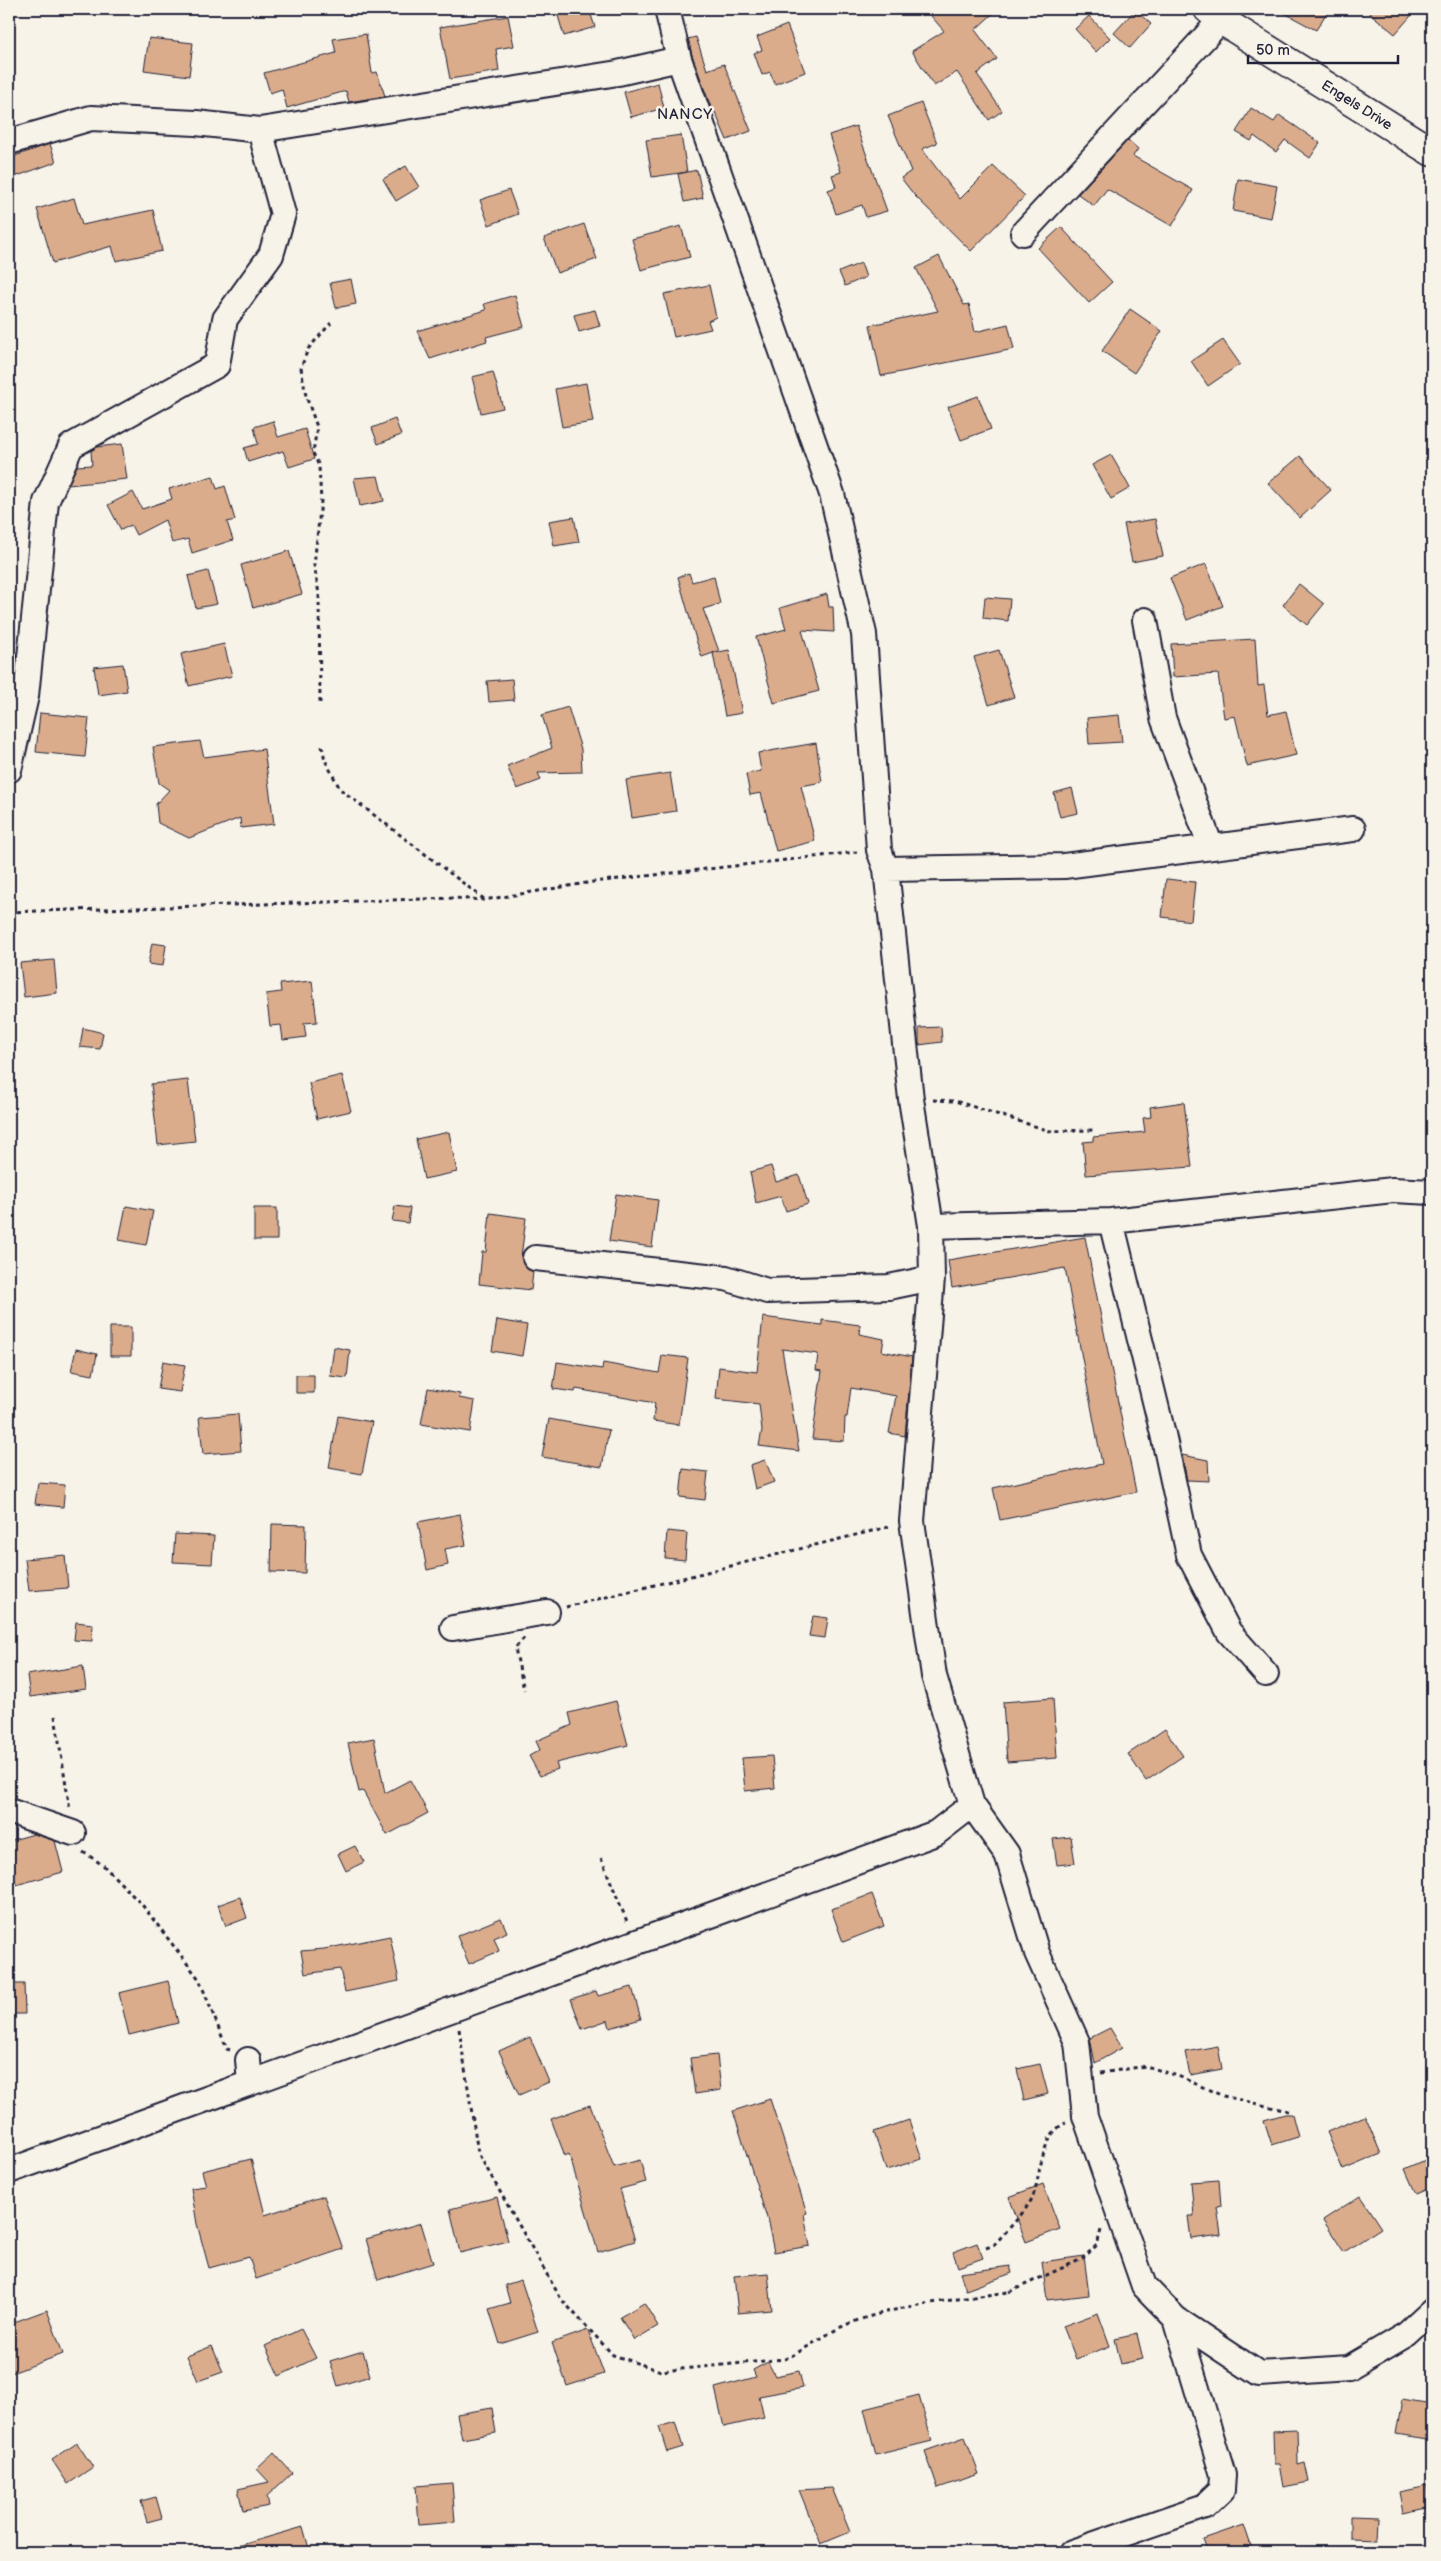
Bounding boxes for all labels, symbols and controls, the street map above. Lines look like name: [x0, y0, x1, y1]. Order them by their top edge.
scale bar: [1248, 32, 1398, 64]
text: 50 m: [1256, 41, 1290, 60]
street label: Engels Drive: [1318, 77, 1396, 133]
district label: NANCY: [657, 105, 713, 124]

